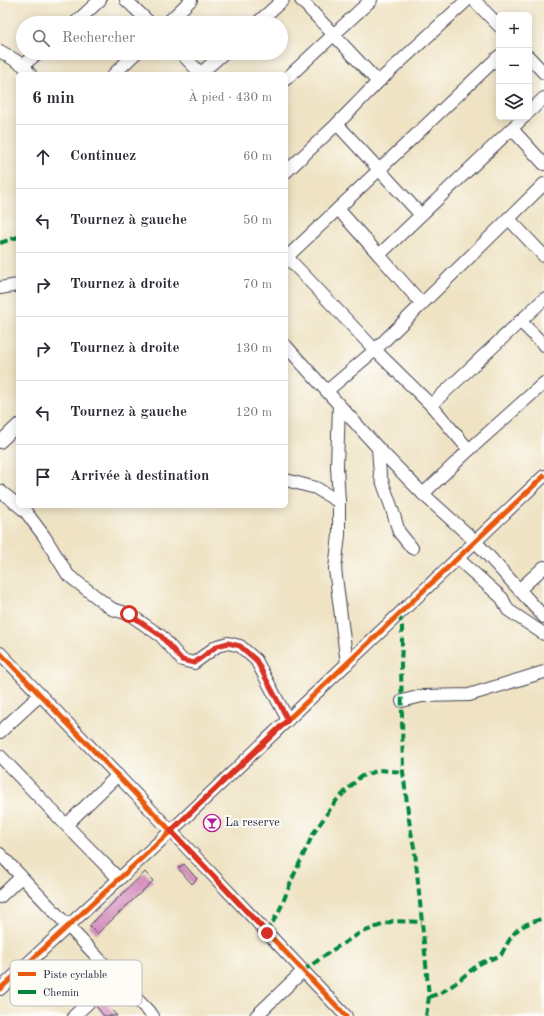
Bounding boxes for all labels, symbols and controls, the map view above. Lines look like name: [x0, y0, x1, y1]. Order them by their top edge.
map controls: [496, 12, 532, 120]
button: +: [496, 12, 532, 48]
search box: [16, 16, 288, 60]
icon: search: [30, 27, 52, 49]
text: Rechercher: [62, 31, 135, 46]
button: −: [496, 48, 532, 84]
button: layers: [496, 84, 532, 120]
text: 6 min: [32, 90, 75, 107]
text: À pied · 430 m: [188, 91, 272, 104]
icon: ahead: [32, 146, 54, 168]
text: Continuez: [70, 149, 136, 164]
text: 60 m: [243, 150, 272, 163]
icon: left: [32, 210, 54, 232]
text: Tournez à gauche: [70, 213, 187, 228]
text: 50 m: [243, 214, 272, 227]
icon: right: [32, 274, 54, 296]
text: Tournez à droite: [70, 277, 180, 292]
text: 70 m: [243, 278, 272, 291]
icon: right: [32, 338, 54, 360]
text: Tournez à droite: [70, 341, 180, 356]
text: 130 m: [235, 342, 272, 355]
icon: left: [32, 402, 54, 424]
text: Tournez à gauche: [70, 405, 187, 420]
text: 120 m: [235, 406, 272, 419]
icon: arrive: [32, 466, 54, 488]
text: Arrivée à destination: [70, 469, 209, 484]
route start: [120, 605, 138, 623]
bar icon: La reserve: [202, 813, 222, 833]
place label: La reserve: [225, 817, 280, 829]
route end: [258, 924, 276, 942]
legend: [10, 960, 142, 1006]
text: Piste cyclable: [43, 970, 107, 981]
text: Chemin: [43, 988, 79, 999]

